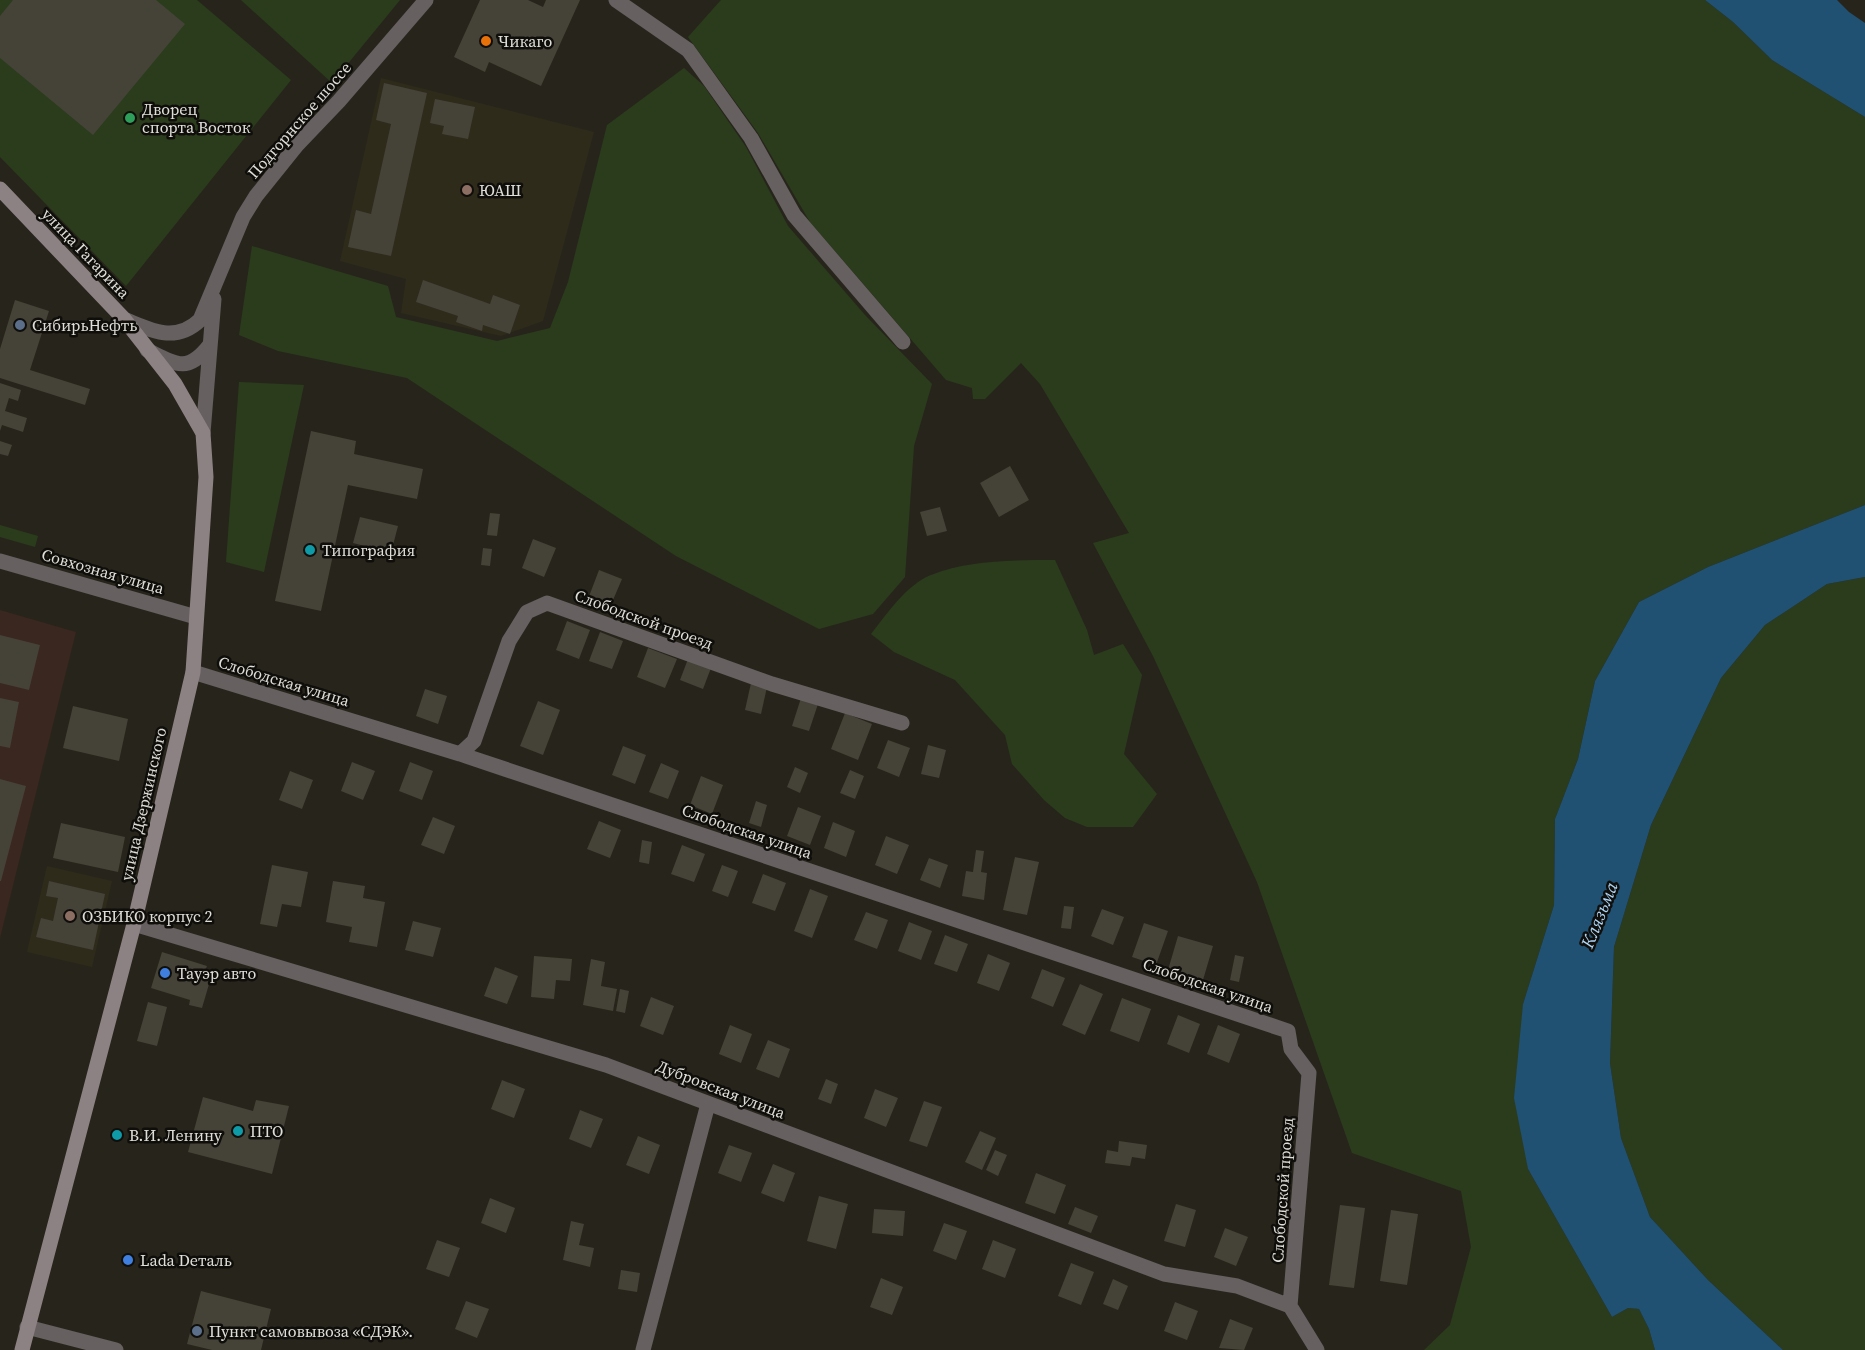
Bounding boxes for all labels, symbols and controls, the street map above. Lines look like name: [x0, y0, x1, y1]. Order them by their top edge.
place label: Чикаго: [498, 30, 552, 52]
marker: Чикаго: [479, 34, 493, 48]
street label: Подгорнское шоссе: [242, 57, 356, 183]
place label: Дворец спорта Восток: [142, 98, 251, 138]
marker: Дворец спорта Восток: [123, 111, 137, 125]
place label: ЮАШ: [479, 179, 522, 201]
marker: ЮАШ: [460, 183, 474, 197]
street label: улица Гагарина: [37, 203, 135, 304]
place label: СибирьНефть: [32, 314, 137, 336]
marker: СибирьНефть: [13, 318, 27, 332]
place label: Типография: [322, 539, 415, 561]
street label: Совхозная улица: [39, 543, 168, 599]
marker: Типография: [303, 543, 317, 557]
street label: Слободской проезд: [572, 584, 716, 654]
street label: Слободская улица: [216, 651, 353, 712]
street label: улица Дзержинского: [115, 725, 171, 883]
street label: Слободская улица: [679, 798, 816, 864]
water label: Клязьма: [1574, 878, 1624, 953]
place label: ОЗБИКО корпус 2: [82, 905, 213, 927]
marker: ОЗБИКО корпус 2: [63, 909, 77, 923]
street label: Слободская улица: [1140, 952, 1277, 1018]
place label: Тауэр авто: [177, 962, 257, 984]
marker: Тауэр авто: [158, 966, 172, 980]
street label: Дубровская улица: [653, 1054, 789, 1124]
street label: Слободской проезд: [1266, 1117, 1298, 1263]
place label: ПТО: [250, 1120, 283, 1142]
place label: В.И. Ленину: [129, 1124, 223, 1146]
marker: ПТО: [231, 1124, 245, 1138]
marker: В.И. Ленину: [110, 1128, 124, 1142]
place label: Lada Dеталь: [140, 1249, 232, 1271]
marker: Lada Dеталь: [121, 1253, 135, 1267]
place label: Пункт самовывоза «СДЭК».: [209, 1320, 413, 1342]
marker: Пункт самовывоза «СДЭК».: [190, 1324, 204, 1338]

